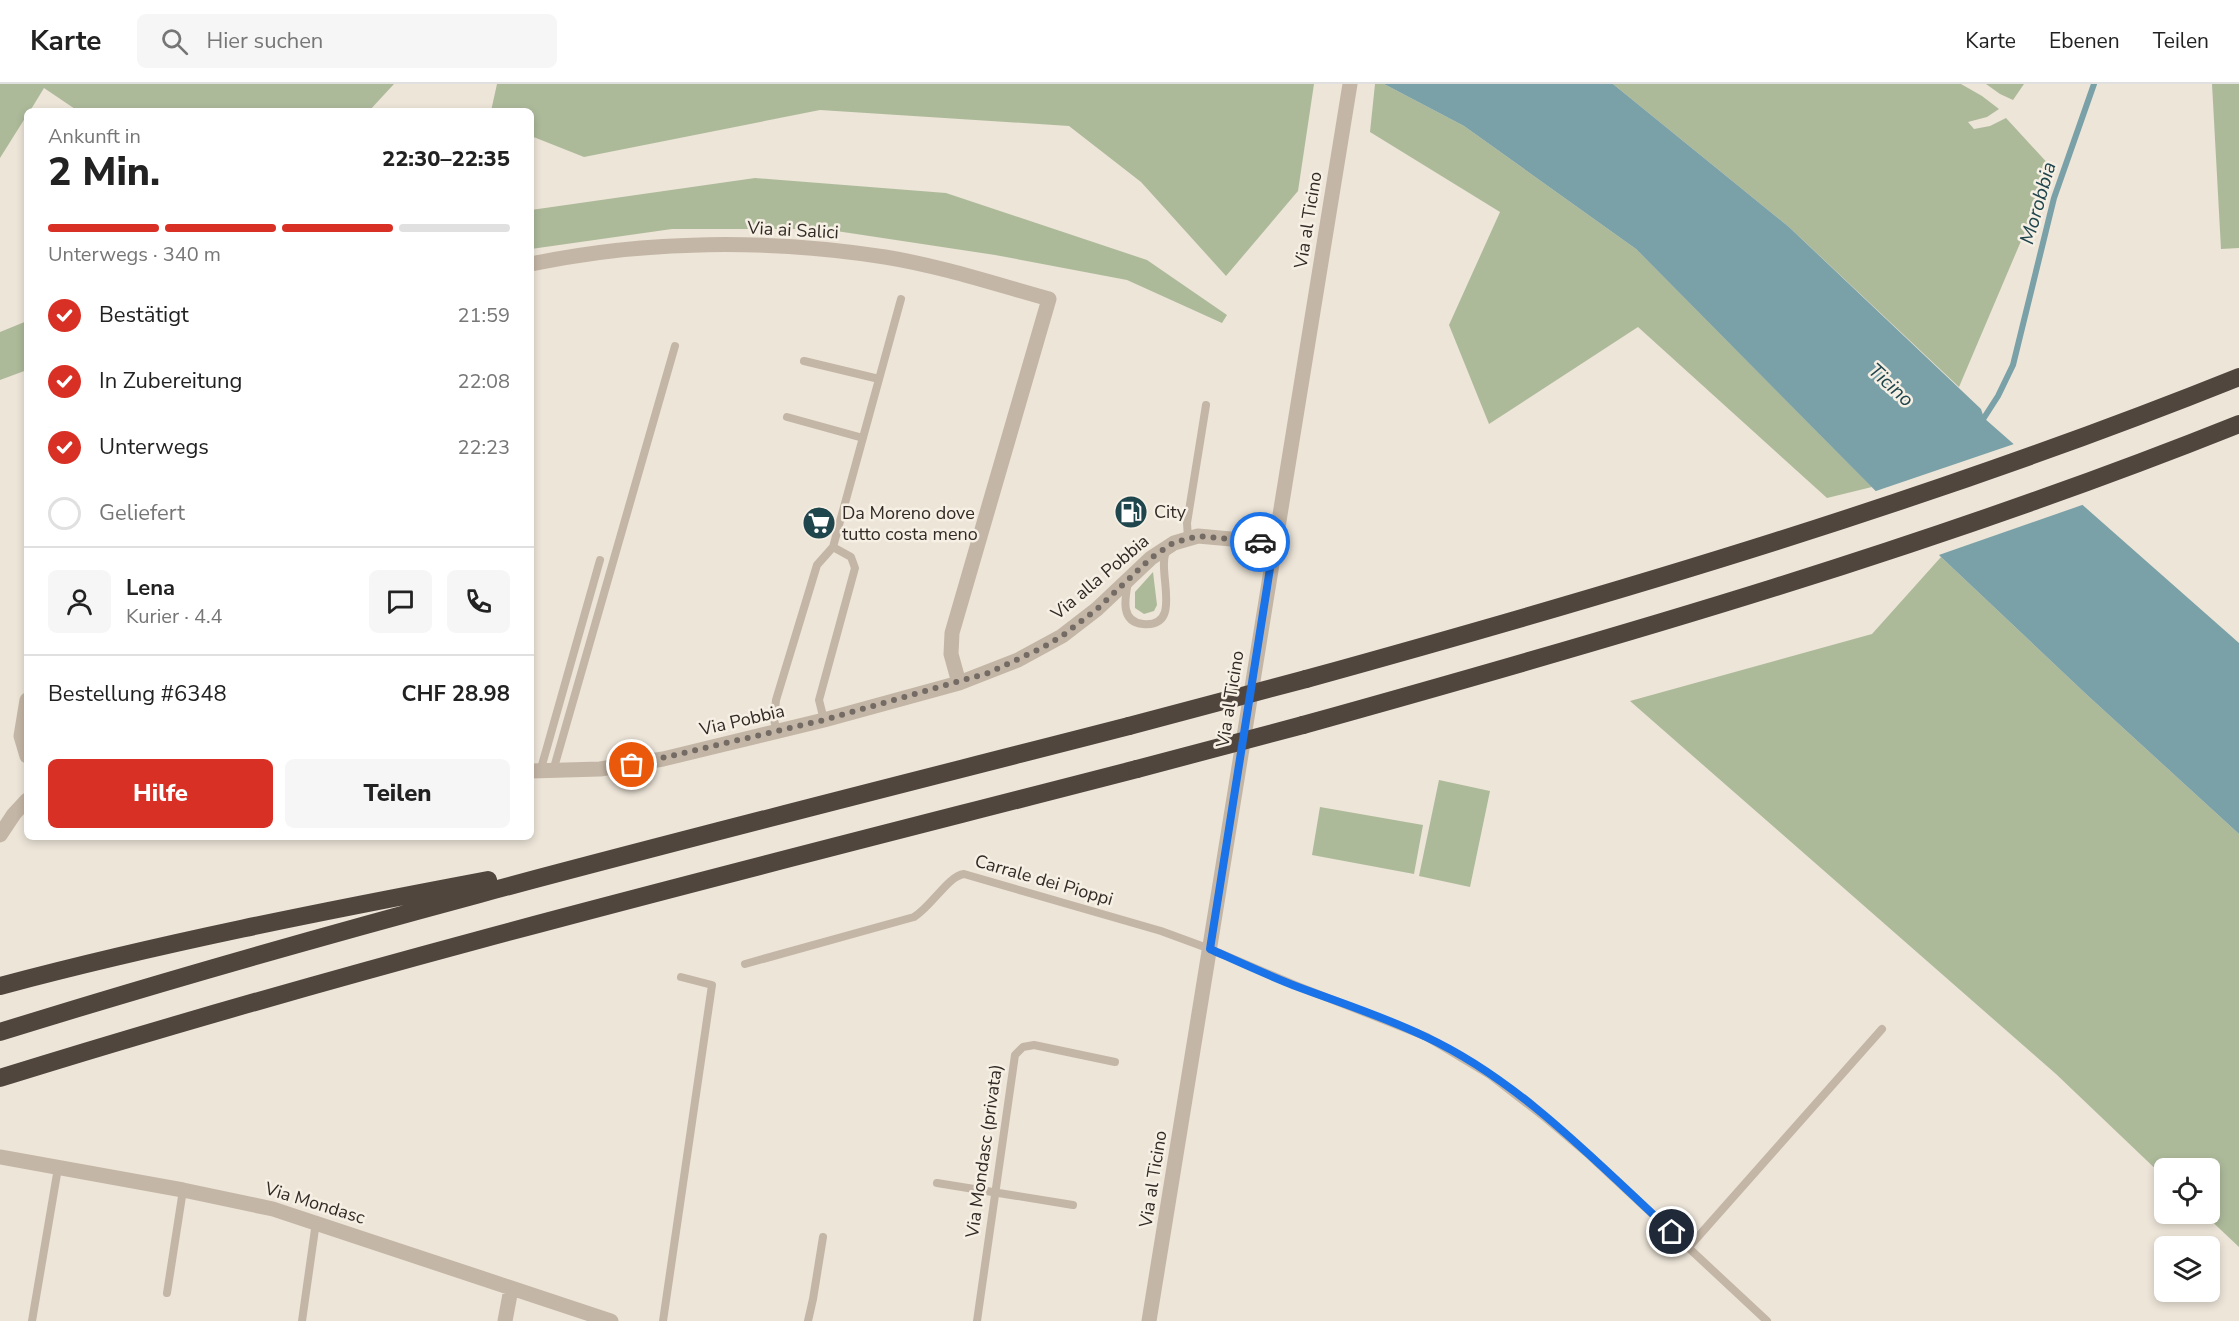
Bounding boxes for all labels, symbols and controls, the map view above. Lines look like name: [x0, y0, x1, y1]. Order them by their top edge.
search box: [137, 14, 557, 68]
text: Karte: [30, 22, 101, 60]
icon: search: [158, 25, 191, 58]
text: Hier suchen: [206, 26, 323, 56]
text: Karte: [1965, 27, 2016, 55]
text: Ebenen: [2049, 27, 2120, 55]
text: Teilen: [2153, 27, 2209, 55]
text: Ankunft in: [48, 123, 141, 150]
text: 22:30–22:35: [382, 144, 510, 174]
text: 2 Min.: [48, 146, 160, 199]
water label: Morobbia: [2013, 158, 2063, 248]
street label: Via al Ticino: [1288, 170, 1328, 271]
street label: Via ai Salici: [746, 216, 839, 244]
text: Unterwegs · 340 m: [48, 241, 221, 268]
icon: check: [48, 299, 81, 332]
text: Bestätigt: [99, 300, 189, 330]
text: 21:59: [457, 302, 510, 329]
water label: Ticino: [1862, 357, 1920, 413]
icon: check: [48, 365, 81, 398]
text: In Zubereitung: [99, 366, 242, 396]
text: 22:08: [457, 368, 510, 395]
icon: check: [48, 431, 81, 464]
text: Unterwegs: [99, 432, 209, 462]
text: 22:23: [457, 434, 510, 461]
fuel station icon: City: [1113, 494, 1149, 530]
text: Geliefert: [99, 498, 185, 528]
place label: City: [1154, 500, 1187, 524]
place label: Da Moreno dove tutto costa meno: [842, 501, 978, 546]
supermarket icon: Da Moreno dove tutto costa meno: [801, 505, 837, 541]
courier: [1230, 512, 1290, 572]
icon: car: [1244, 526, 1277, 559]
street label: Via alla Pobbia: [1045, 529, 1154, 626]
button: person: [48, 570, 111, 633]
button: chat: [369, 570, 432, 633]
button: phone: [447, 570, 510, 633]
text: Lena: [126, 573, 175, 603]
text: Kurier · 4.4: [126, 603, 223, 630]
street label: Via al Ticino: [1210, 649, 1250, 750]
text: Bestellung #6348: [48, 679, 227, 709]
text: CHF 28.98: [401, 679, 510, 709]
street label: Via Pobbia: [696, 699, 787, 742]
pin: [606, 739, 657, 790]
icon: bag: [615, 748, 648, 781]
button: Hilfe: [48, 759, 273, 828]
button: Teilen: [285, 759, 510, 828]
street label: Carrale dei Pioppi: [972, 849, 1116, 911]
street label: Via Mondasc (privata): [960, 1063, 1008, 1240]
street label: Via al Ticino: [1133, 1129, 1173, 1230]
map controls: [2154, 1158, 2220, 1302]
button: locate: [2154, 1158, 2220, 1224]
street label: Via Mondasc: [261, 1176, 368, 1230]
pin: [1646, 1206, 1697, 1257]
icon: home: [1655, 1215, 1688, 1248]
button: layers: [2154, 1236, 2220, 1302]

